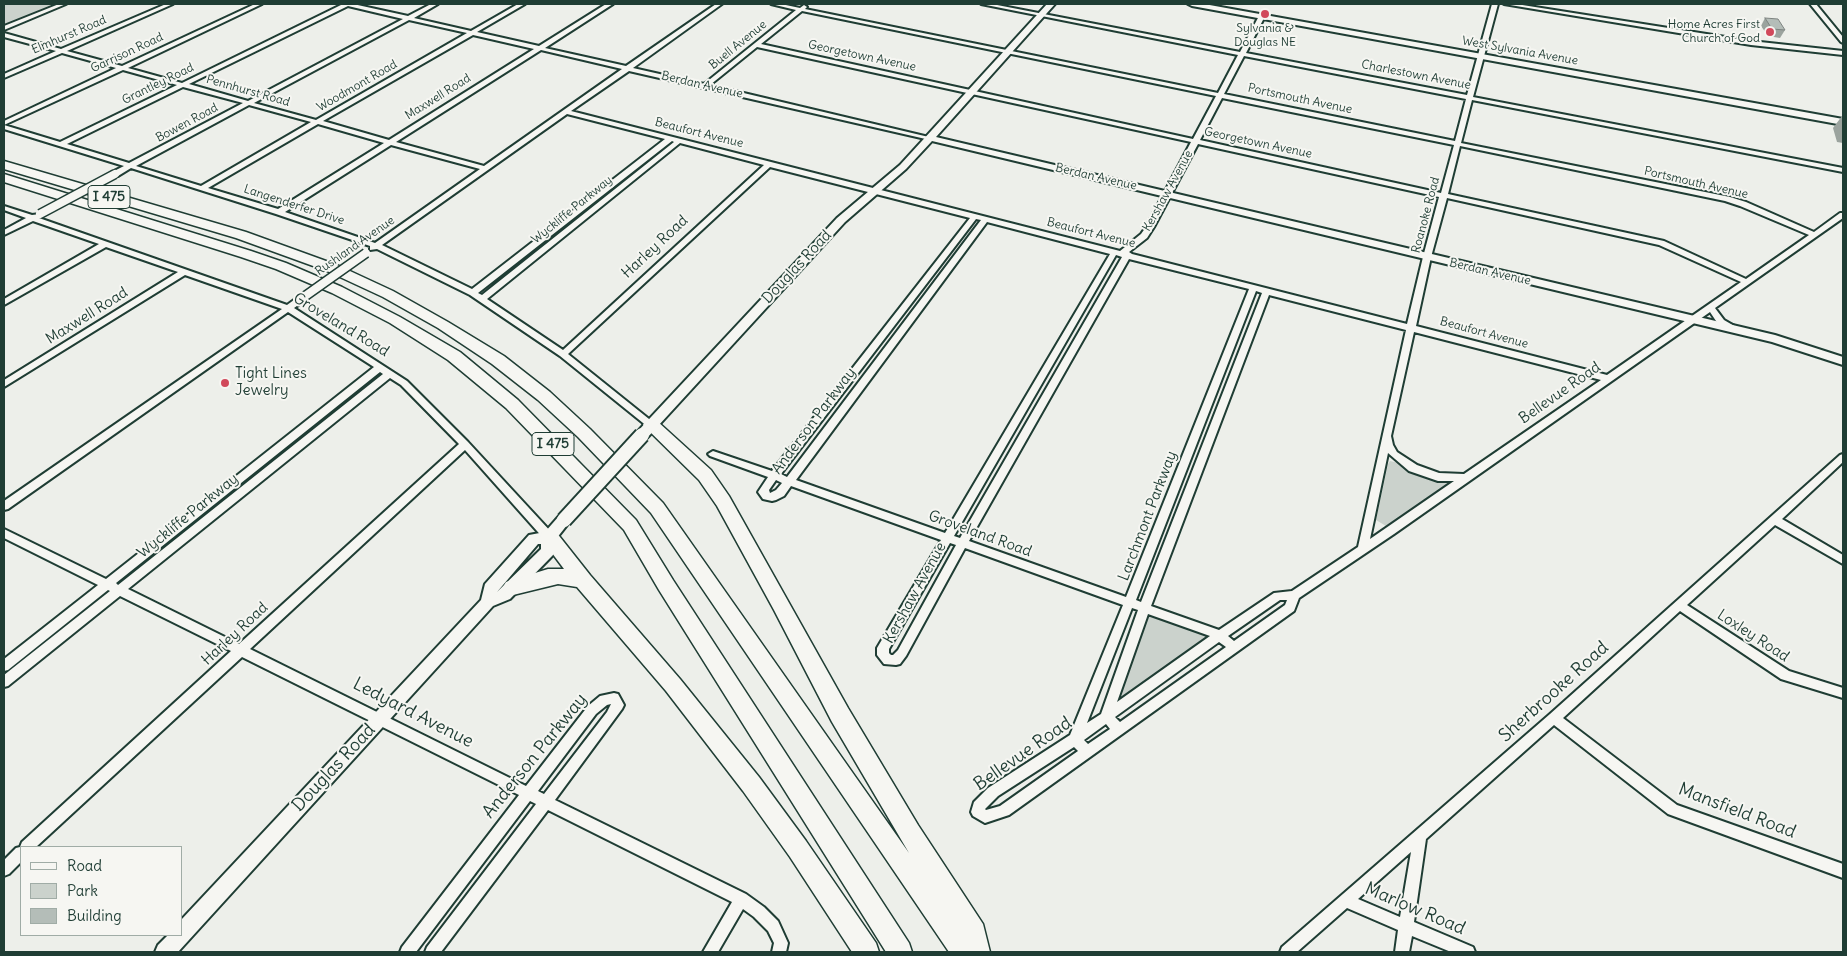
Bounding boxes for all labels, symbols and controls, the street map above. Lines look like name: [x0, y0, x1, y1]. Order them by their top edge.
marker: Sylvania & Douglas NE: [1259, 8, 1271, 20]
street label: Elmhurst Road: [30, 13, 108, 57]
street label: Buell Avenue: [706, 17, 770, 73]
place label: Home Acres First Church of God: [1668, 18, 1760, 46]
place label: Sylvania & Douglas NE: [1234, 22, 1296, 50]
marker: Home Acres First Church of God: [1764, 26, 1776, 38]
street label: Garrison Road: [89, 30, 165, 76]
street label: West Sylvania Avenue: [1461, 34, 1579, 68]
street label: Georgetown Avenue: [807, 38, 917, 74]
street label: Woodmont Road: [314, 57, 400, 115]
street label: Charlestown Avenue: [1360, 57, 1472, 93]
street label: Grantley Road: [120, 60, 196, 108]
street label: Berdan Avenue: [660, 69, 744, 101]
street label: Maxwell Road: [403, 71, 473, 123]
street label: Pennhurst Road: [204, 72, 292, 110]
street label: Portsmouth Avenue: [1246, 81, 1354, 117]
street label: Bowen Road: [153, 101, 221, 145]
street label: Beaufort Avenue: [653, 115, 745, 151]
street label: Georgetown Avenue: [1203, 125, 1313, 161]
street label: Kershaw Avenue: [1140, 148, 1196, 234]
street label: Berdan Avenue: [1054, 161, 1138, 193]
street label: Portsmouth Avenue: [1643, 164, 1749, 202]
street label: Wyckliffe Parkway: [529, 173, 615, 247]
street label: Roanoke Road: [1409, 175, 1443, 255]
street label: Langenderfer Drive: [242, 182, 346, 228]
road number: I 475: [88, 186, 130, 208]
street label: Harley Road: [618, 212, 692, 282]
street label: Rushland Avenue: [313, 213, 397, 279]
street label: Beaufort Avenue: [1045, 215, 1137, 251]
street label: Douglas Road: [758, 227, 836, 307]
street label: Berdan Avenue: [1448, 256, 1532, 288]
street label: Maxwell Road: [43, 284, 131, 348]
street label: Groveland Road: [290, 289, 392, 361]
street label: Beaufort Avenue: [1438, 314, 1530, 352]
street label: Bellevue Road: [1516, 358, 1604, 428]
street label: Anderson Parkway: [768, 364, 860, 478]
place label: Tight Lines Jewelry: [235, 365, 307, 400]
marker: Tight Lines Jewelry: [219, 377, 231, 389]
road number: I 475: [532, 432, 574, 456]
street label: Larchmont Parkway: [1115, 449, 1181, 583]
street label: Wyckliffe Parkway: [134, 470, 242, 562]
street label: Groveland Road: [926, 507, 1034, 561]
street label: Kershaw Avenue: [880, 539, 950, 647]
street label: Harley Road: [198, 599, 272, 669]
street label: Loxley Road: [1714, 606, 1792, 666]
street label: Sherbrooke Road: [1495, 637, 1613, 747]
street label: Ledyard Avenue: [349, 673, 477, 753]
street label: Anderson Parkway: [478, 689, 592, 823]
street label: Bellevue Road: [970, 712, 1076, 796]
street label: Douglas Road: [288, 720, 380, 816]
street label: Mansfield Road: [1675, 779, 1799, 843]
legend: [20, 846, 182, 936]
text: Road: [67, 856, 102, 875]
street label: Marlow Road: [1362, 878, 1468, 940]
text: Park: [67, 881, 98, 900]
text: Building: [67, 906, 122, 925]

